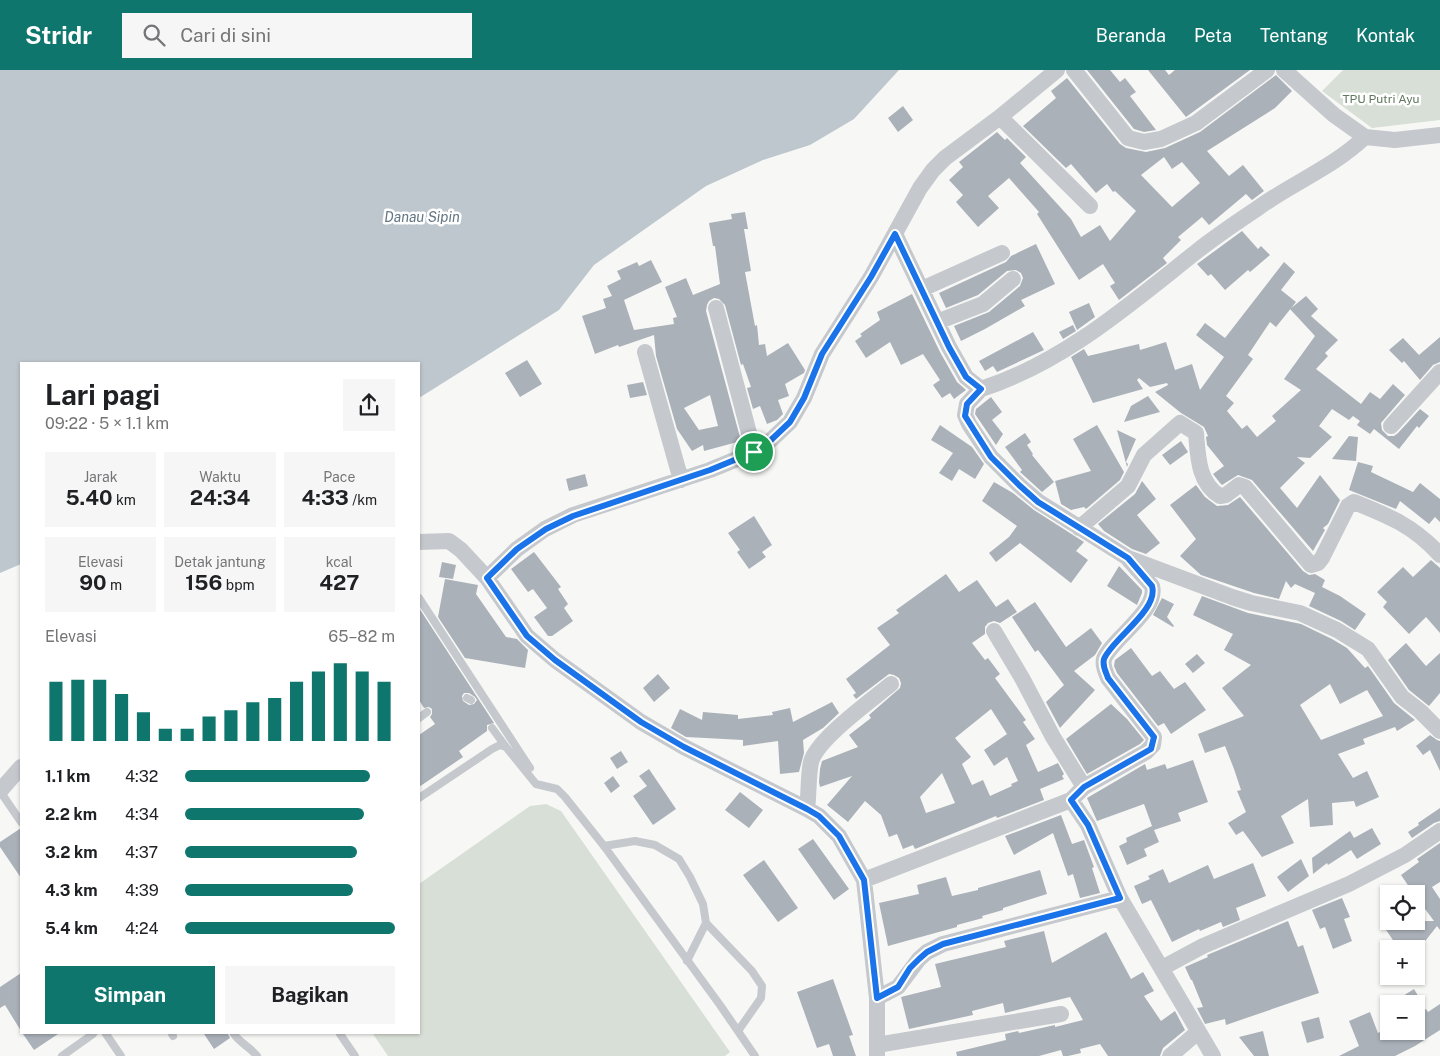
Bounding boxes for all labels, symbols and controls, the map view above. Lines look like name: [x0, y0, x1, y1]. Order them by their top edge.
search box: [122, 13, 472, 58]
text: Stridr: [25, 21, 92, 49]
icon: search: [140, 21, 168, 49]
text: Cari di sini: [180, 24, 271, 46]
text: Beranda: [1096, 25, 1166, 46]
text: Peta: [1194, 25, 1232, 46]
text: Tentang: [1260, 25, 1328, 46]
text: Kontak: [1356, 25, 1415, 46]
park label: TPU Putri Ayu: [1342, 92, 1420, 106]
water label: Danau Sipin: [384, 209, 460, 225]
text: Lari pagi: [45, 378, 160, 411]
button: share: [343, 379, 395, 431]
text: 09:22 · 5 × 1.1 km: [45, 414, 169, 433]
pin: [733, 431, 775, 473]
icon: arrive: [740, 438, 768, 466]
text: Jarak: [84, 469, 118, 485]
text: Waktu: [199, 469, 241, 485]
text: Pace: [323, 469, 355, 485]
text: 5.40: [65, 485, 113, 510]
text: 24:34: [190, 485, 250, 510]
text: 4:33: [302, 485, 349, 510]
text: km: [113, 492, 136, 508]
text: /km: [349, 492, 377, 508]
text: Elevasi: [78, 554, 123, 570]
text: Detak jantung: [174, 554, 266, 570]
text: kcal: [326, 554, 353, 570]
text: 90: [79, 570, 107, 595]
text: 156: [185, 570, 222, 595]
text: 427: [319, 570, 359, 595]
text: m: [107, 577, 122, 593]
text: bpm: [222, 577, 255, 593]
text: Elevasi: [45, 627, 97, 646]
text: 65–82 m: [328, 627, 395, 646]
text: 1.1 km: [45, 767, 90, 786]
text: 4:32: [125, 767, 158, 786]
text: 2.2 km: [45, 805, 97, 824]
text: 4:34: [125, 805, 159, 824]
text: 3.2 km: [45, 843, 98, 862]
text: 4:37: [125, 843, 158, 862]
text: 4.3 km: [45, 881, 98, 900]
text: 4:39: [125, 881, 159, 900]
map controls: [1380, 885, 1425, 1040]
button: locate: [1380, 885, 1425, 930]
text: 5.4 km: [45, 919, 98, 938]
text: 4:24: [125, 919, 159, 938]
button: +: [1380, 940, 1425, 985]
button: Simpan: [45, 966, 215, 1024]
button: Bagikan: [225, 966, 395, 1024]
button: −: [1380, 995, 1425, 1040]

